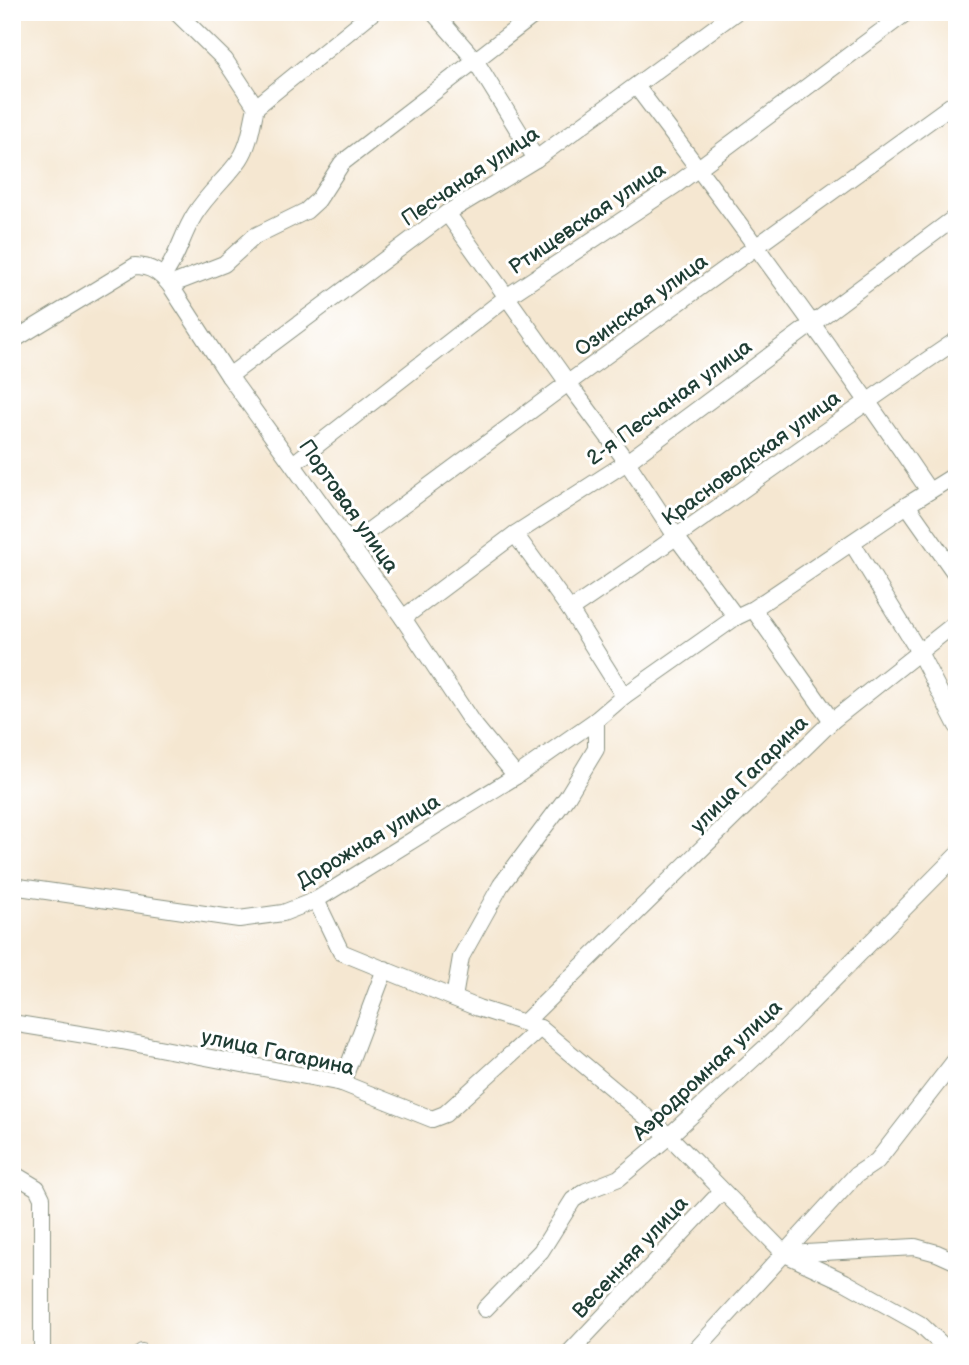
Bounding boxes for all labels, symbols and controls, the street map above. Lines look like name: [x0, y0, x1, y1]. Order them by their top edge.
street label: Песчаная улица: [397, 121, 544, 232]
street label: Ртищевская улица: [504, 156, 671, 280]
street label: Озинская улица: [570, 249, 713, 362]
street label: 2-я Песчаная улица: [582, 334, 757, 471]
street label: Красноводская улица: [657, 385, 846, 531]
street label: Портовая улица: [293, 435, 404, 578]
street label: улица Гагарина: [685, 710, 814, 838]
street label: Дорожная улица: [292, 789, 445, 894]
street label: Аэродромная улица: [627, 994, 788, 1147]
street label: улица Гагарина: [199, 1024, 357, 1081]
street label: Весенняя улица: [567, 1191, 694, 1324]

